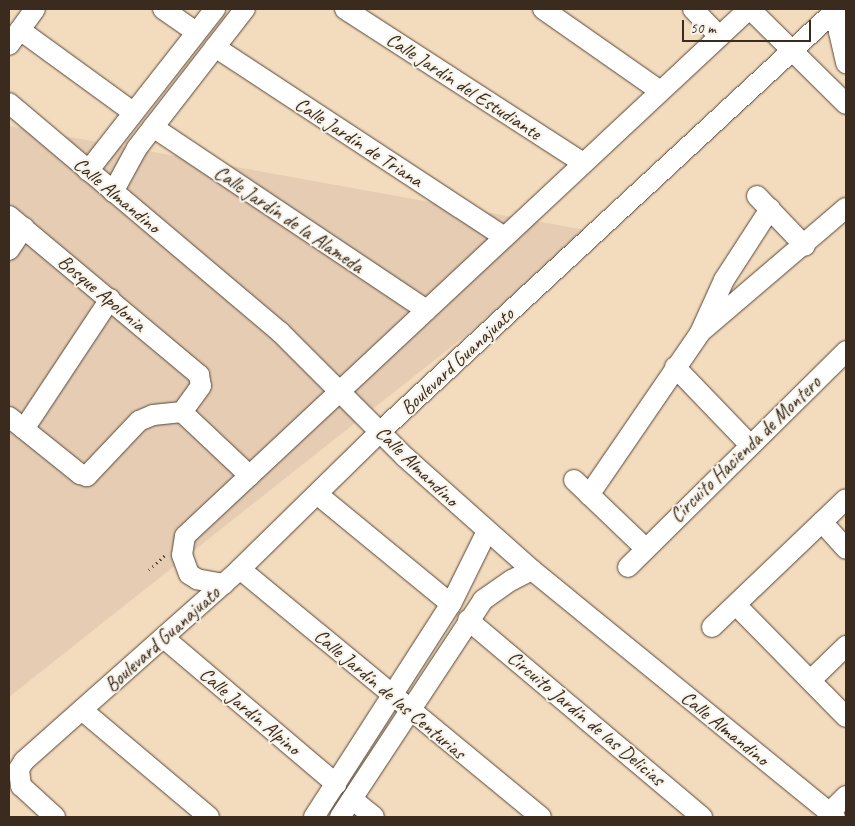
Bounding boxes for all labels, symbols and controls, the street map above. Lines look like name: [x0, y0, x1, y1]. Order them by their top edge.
scale bar: [685, 10, 814, 42]
text: 50 m: [690, 19, 716, 38]
street label: Calle Jardín del Estudiante: [382, 27, 546, 145]
street label: Calle Jardín de Triana: [291, 92, 427, 192]
street label: Calle Almandino: [68, 151, 166, 239]
street label: Calle Jardín de la Alameda: [209, 160, 369, 278]
street label: Bosque Apolonia: [53, 249, 151, 337]
street label: Boulevard Guanajuato: [396, 303, 518, 419]
street label: Circuito Hacienda de Montero: [664, 370, 826, 528]
street label: Calle Almandino: [370, 420, 464, 512]
street label: Boulevard Guanajuato: [100, 581, 224, 697]
street label: Calle Jardín de las Centurias: [309, 623, 471, 765]
street label: Circuito Jardín de las Delicias: [502, 645, 670, 791]
street label: Calle Jardín Alpino: [195, 662, 305, 760]
street label: Calle Almandino: [676, 685, 774, 771]

